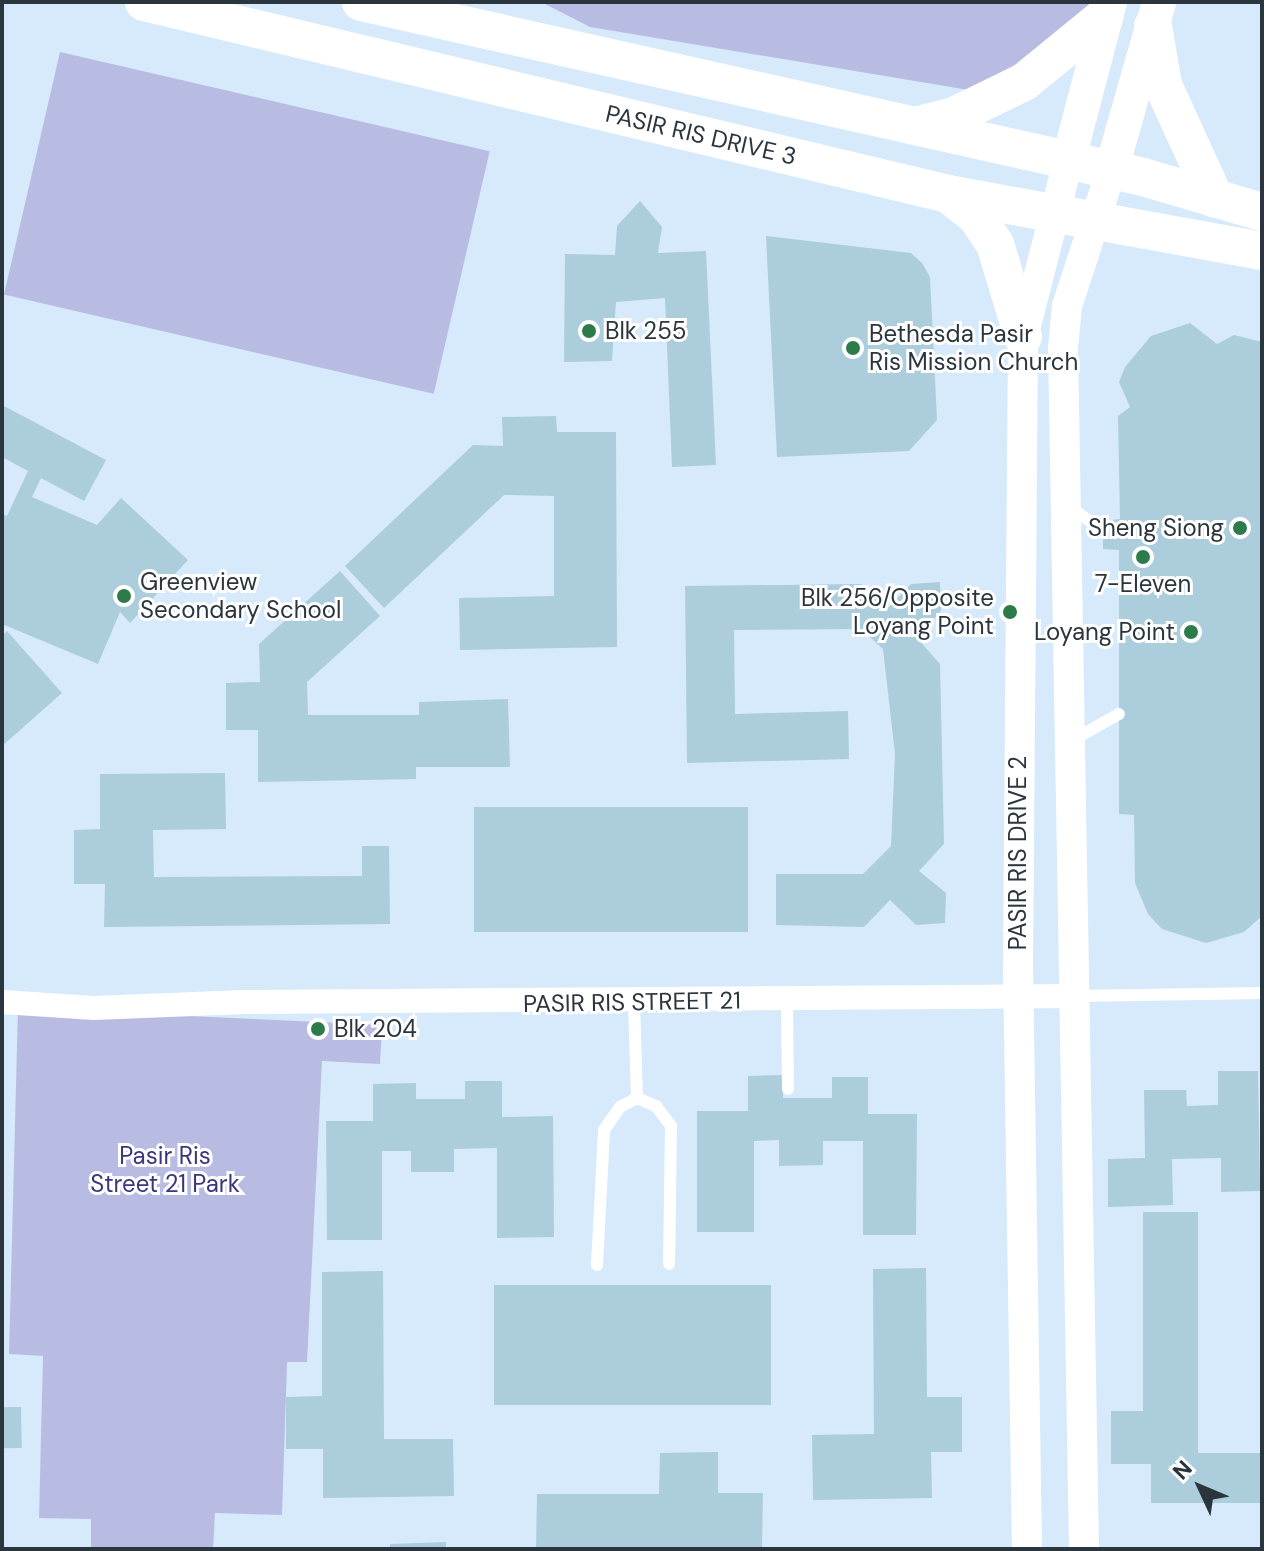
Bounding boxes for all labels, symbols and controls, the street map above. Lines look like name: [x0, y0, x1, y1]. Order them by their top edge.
street label: PASIR RIS DRIVE 3: [603, 99, 799, 171]
place label: Blk 255: [605, 317, 686, 345]
place label: Bethesda Pasir Ris Mission Church: [869, 320, 1078, 376]
marker: Blk 255: [580, 322, 598, 340]
marker: Bethesda Pasir Ris Mission Church: [844, 339, 862, 357]
place label: Sheng Siong: [1088, 514, 1224, 542]
marker: Sheng Siong: [1231, 519, 1249, 537]
marker: 7-Eleven: [1134, 548, 1152, 566]
place label: Greenview Secondary School: [140, 568, 341, 624]
place label: 7-Eleven: [1095, 570, 1191, 598]
place label: Blk 256/Opposite Loyang Point: [801, 584, 994, 640]
marker: Greenview Secondary School: [115, 587, 133, 605]
marker: Blk 256/Opposite Loyang Point: [1001, 603, 1019, 621]
place label: Loyang Point: [1034, 618, 1175, 646]
marker: Loyang Point: [1182, 623, 1200, 641]
street label: PASIR RIS DRIVE 2: [1004, 756, 1032, 950]
street label: PASIR RIS STREET 21: [523, 986, 741, 1018]
place label: Blk 204: [334, 1015, 417, 1043]
marker: Blk 204: [309, 1020, 327, 1038]
park label: Pasir Ris Street 21 Park: [90, 1142, 240, 1198]
north arrow: [1160, 1447, 1240, 1527]
text: N: [1166, 1454, 1198, 1486]

